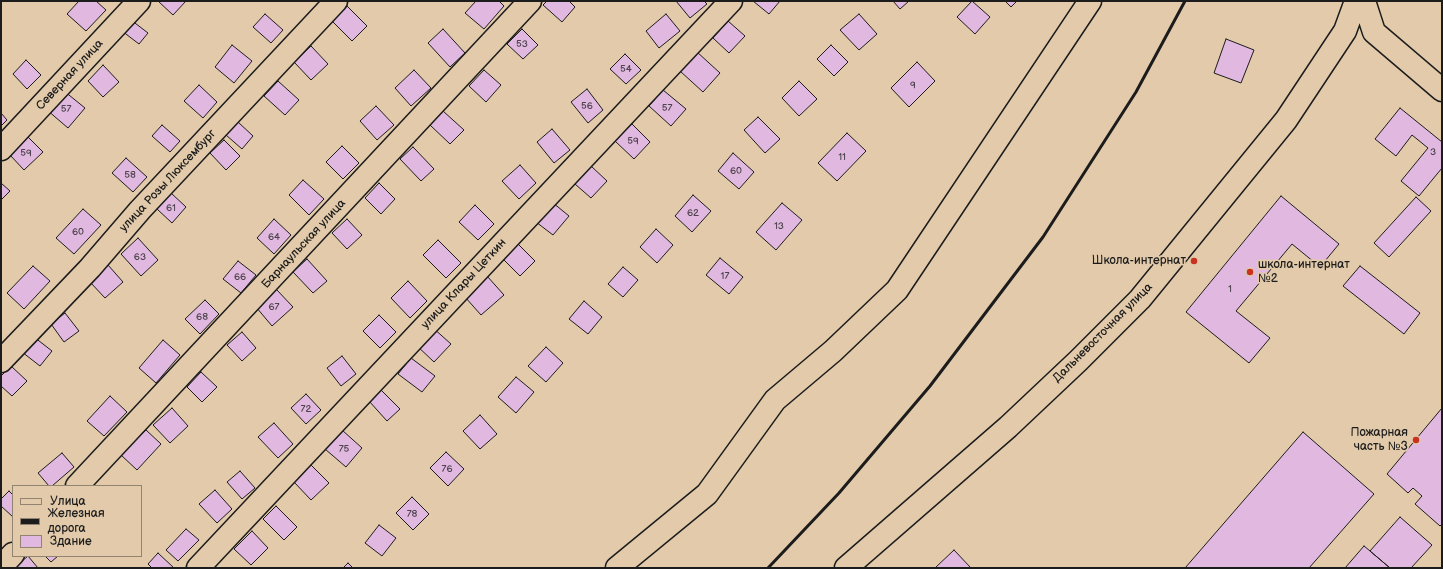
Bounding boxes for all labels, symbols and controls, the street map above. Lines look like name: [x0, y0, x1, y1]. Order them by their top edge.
street label: Северная улица: [34, 37, 106, 113]
house number: 53: [516, 38, 528, 50]
house number: 54: [620, 63, 632, 75]
house number: 9: [910, 79, 916, 91]
house number: 56: [581, 100, 593, 112]
house number: 57: [662, 102, 672, 114]
house number: 57: [61, 103, 71, 115]
street label: улица Розы Люксембург: [117, 127, 219, 235]
house number: 59: [627, 135, 639, 147]
house number: 3: [1430, 146, 1436, 158]
house number: 59: [20, 147, 32, 159]
house number: 11: [838, 151, 846, 163]
house number: 60: [730, 165, 742, 177]
house number: 58: [124, 169, 136, 181]
street label: Барнаульская улица: [259, 196, 349, 292]
house number: 61: [166, 202, 176, 214]
house number: 62: [687, 207, 699, 219]
house number: 13: [774, 220, 784, 232]
house number: 60: [72, 226, 84, 238]
house number: 64: [268, 231, 280, 243]
street label: улица Клары Цеткин: [418, 236, 510, 332]
house number: 63: [134, 251, 146, 263]
place label: Школа-интернат: [1092, 254, 1186, 268]
marker: Школа-интернат: [1189, 256, 1199, 266]
place label: школа-интернат №2: [1258, 258, 1350, 286]
marker: школа-интернат №2: [1245, 267, 1255, 277]
house number: 17: [721, 270, 729, 282]
house number: 66: [234, 271, 246, 283]
street label: Дальневосточная улица: [1050, 280, 1156, 386]
house number: 1: [1228, 283, 1232, 295]
house number: 67: [268, 301, 280, 313]
house number: 68: [196, 311, 208, 323]
house number: 72: [301, 403, 311, 415]
place label: Пожарная часть №3: [1350, 426, 1408, 454]
marker: Пожарная часть №3: [1411, 435, 1421, 445]
house number: 75: [339, 443, 349, 455]
house number: 76: [441, 463, 453, 475]
legend: [12, 485, 142, 557]
text: Улица: [50, 494, 86, 509]
text: Железная дорога: [48, 506, 105, 536]
house number: 78: [407, 508, 417, 520]
text: Здание: [50, 534, 92, 549]

